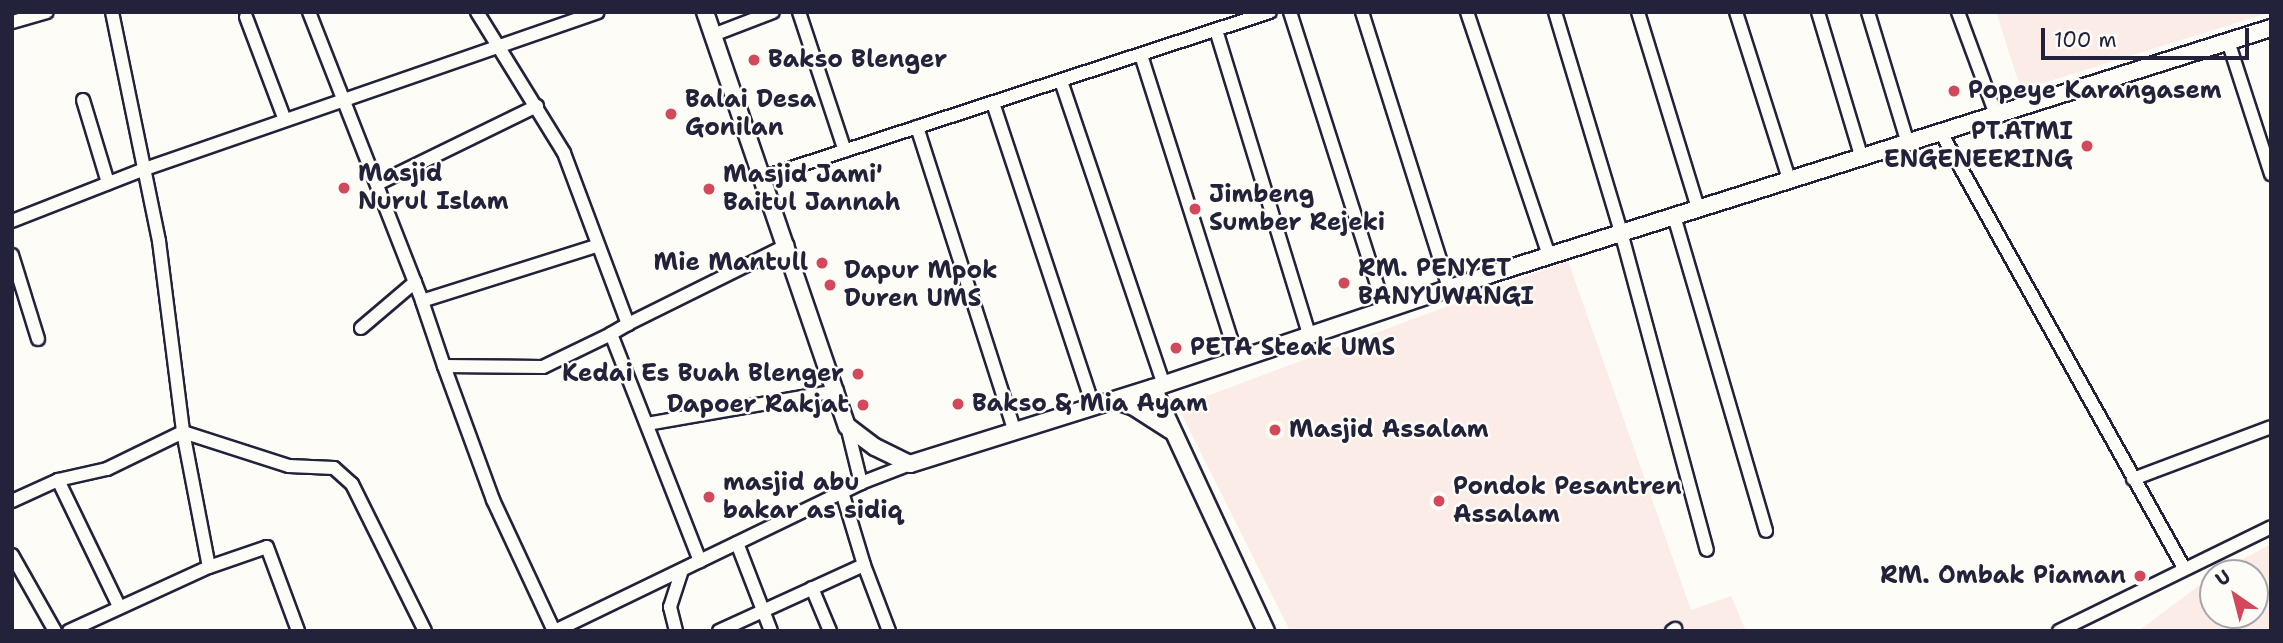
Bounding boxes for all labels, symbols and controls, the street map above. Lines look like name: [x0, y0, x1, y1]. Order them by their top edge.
scale bar: [2045, 14, 2253, 58]
text: 100 m: [2054, 26, 2117, 54]
place label: Bakso Blenger: [768, 46, 947, 74]
marker: Bakso Blenger: [746, 52, 762, 68]
place label: Popeye Karangasem: [1968, 77, 2222, 105]
marker: Popeye Karangasem: [1946, 83, 1962, 99]
place label: Balai Desa Gonilan: [685, 86, 816, 142]
marker: Balai Desa Gonilan: [663, 106, 679, 122]
place label: PT.ATMI ENGENEERING: [1884, 118, 2073, 174]
marker: PT.ATMI ENGENEERING: [2079, 138, 2095, 154]
place label: Masjid Nurul Islam: [358, 160, 509, 216]
place label: Masjid Jami' Baitul Jannah: [723, 161, 901, 217]
marker: Masjid Nurul Islam: [336, 180, 352, 196]
marker: Masjid Jami' Baitul Jannah: [701, 181, 717, 197]
place label: Jimbeng Sumber Rejeki: [1209, 181, 1385, 237]
marker: Jimbeng Sumber Rejeki: [1187, 201, 1203, 217]
place label: Mie Mantull: [654, 249, 808, 277]
marker: Mie Mantull: [814, 255, 830, 271]
place label: RM. PENYET BANYUWANGI: [1358, 255, 1534, 311]
place label: Dapur Mpok Duren UMS: [844, 257, 998, 313]
marker: RM. PENYET BANYUWANGI: [1336, 275, 1352, 291]
marker: Dapur Mpok Duren UMS: [822, 277, 838, 293]
place label: PETA Steak UMS: [1190, 334, 1395, 362]
marker: PETA Steak UMS: [1168, 340, 1184, 356]
place label: Kedai Es Buah Blenger: [562, 360, 844, 388]
marker: Kedai Es Buah Blenger: [850, 366, 866, 382]
place label: Bakso & Mia Ayam: [972, 390, 1208, 418]
place label: Dapoer Rakjat: [667, 391, 849, 419]
marker: Bakso & Mia Ayam: [950, 396, 966, 412]
marker: Dapoer Rakjat: [855, 397, 871, 413]
place label: Masjid Assalam: [1289, 416, 1489, 444]
marker: Masjid Assalam: [1267, 422, 1283, 438]
place label: masjid abu bakar as sidiq: [723, 469, 903, 525]
place label: Pondok Pesantren Assalam: [1453, 473, 1682, 529]
marker: masjid abu bakar as sidiq: [701, 489, 717, 505]
marker: Pondok Pesantren Assalam: [1431, 493, 1447, 509]
north arrow: [2199, 559, 2269, 629]
place label: RM. Ombak Piaman: [1880, 562, 2126, 590]
text: U: [2210, 564, 2235, 592]
marker: RM. Ombak Piaman: [2132, 568, 2148, 584]

